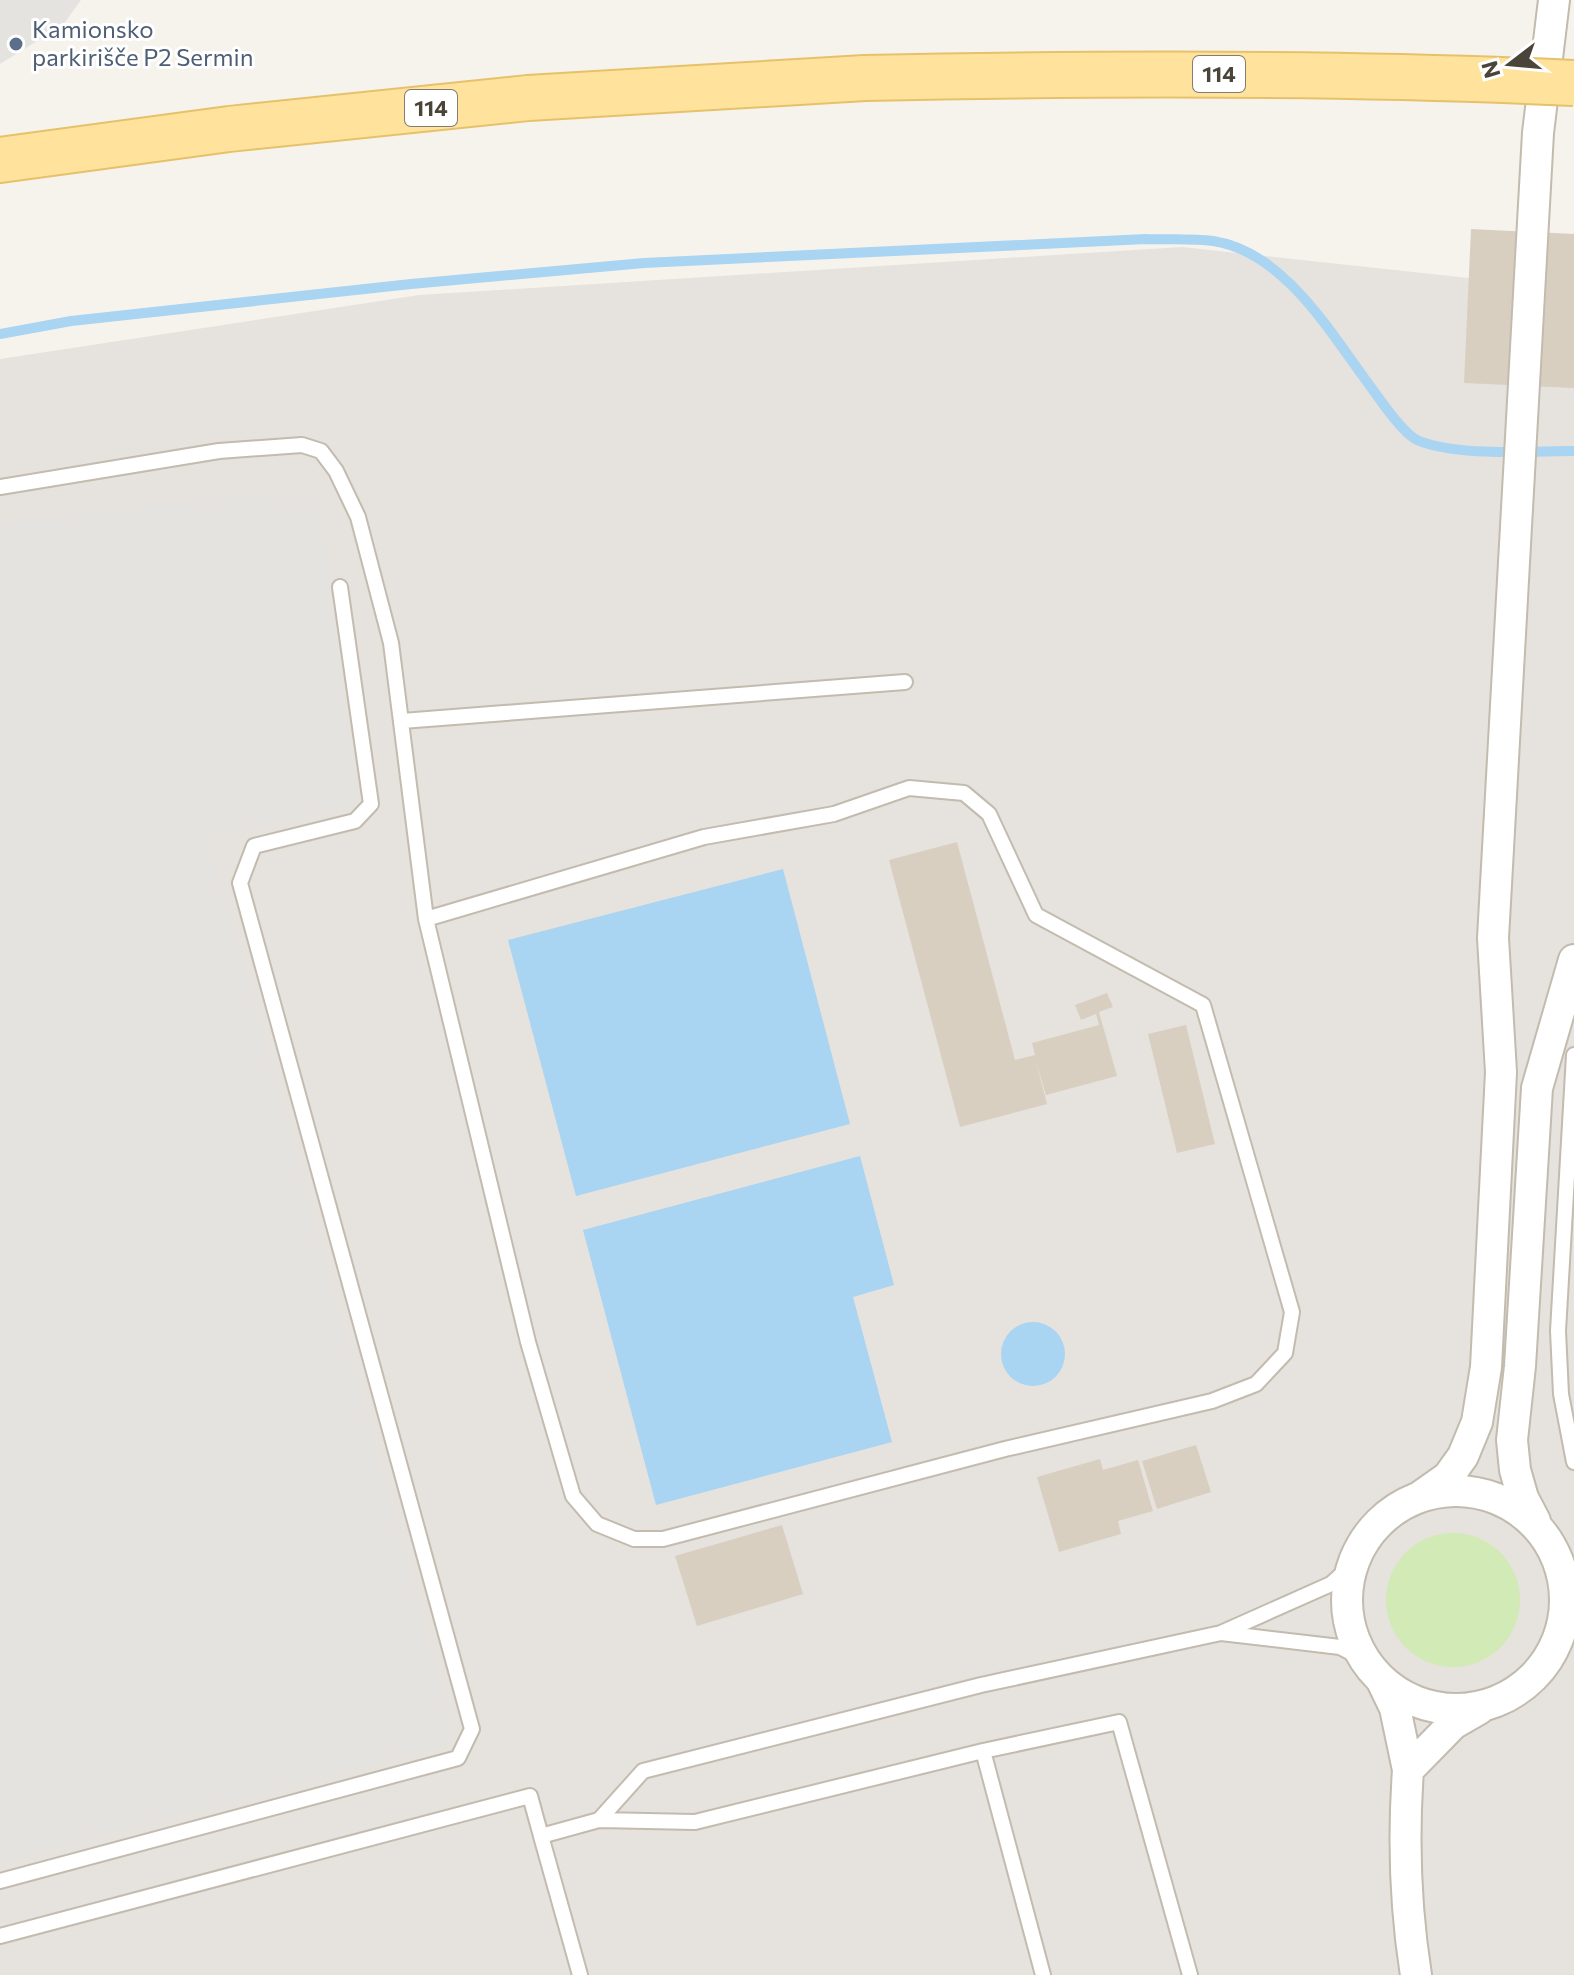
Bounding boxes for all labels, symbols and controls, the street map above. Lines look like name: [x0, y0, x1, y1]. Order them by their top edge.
place label: Kamionsko parkirišče P2 Sermin: [32, 14, 253, 71]
north arrow: [1470, 24, 1550, 104]
marker: Kamionsko parkirišče P2 Sermin: [7, 35, 25, 53]
road number: 114: [1193, 56, 1245, 92]
text: N: [1475, 58, 1506, 81]
road number: 114: [405, 90, 457, 126]

